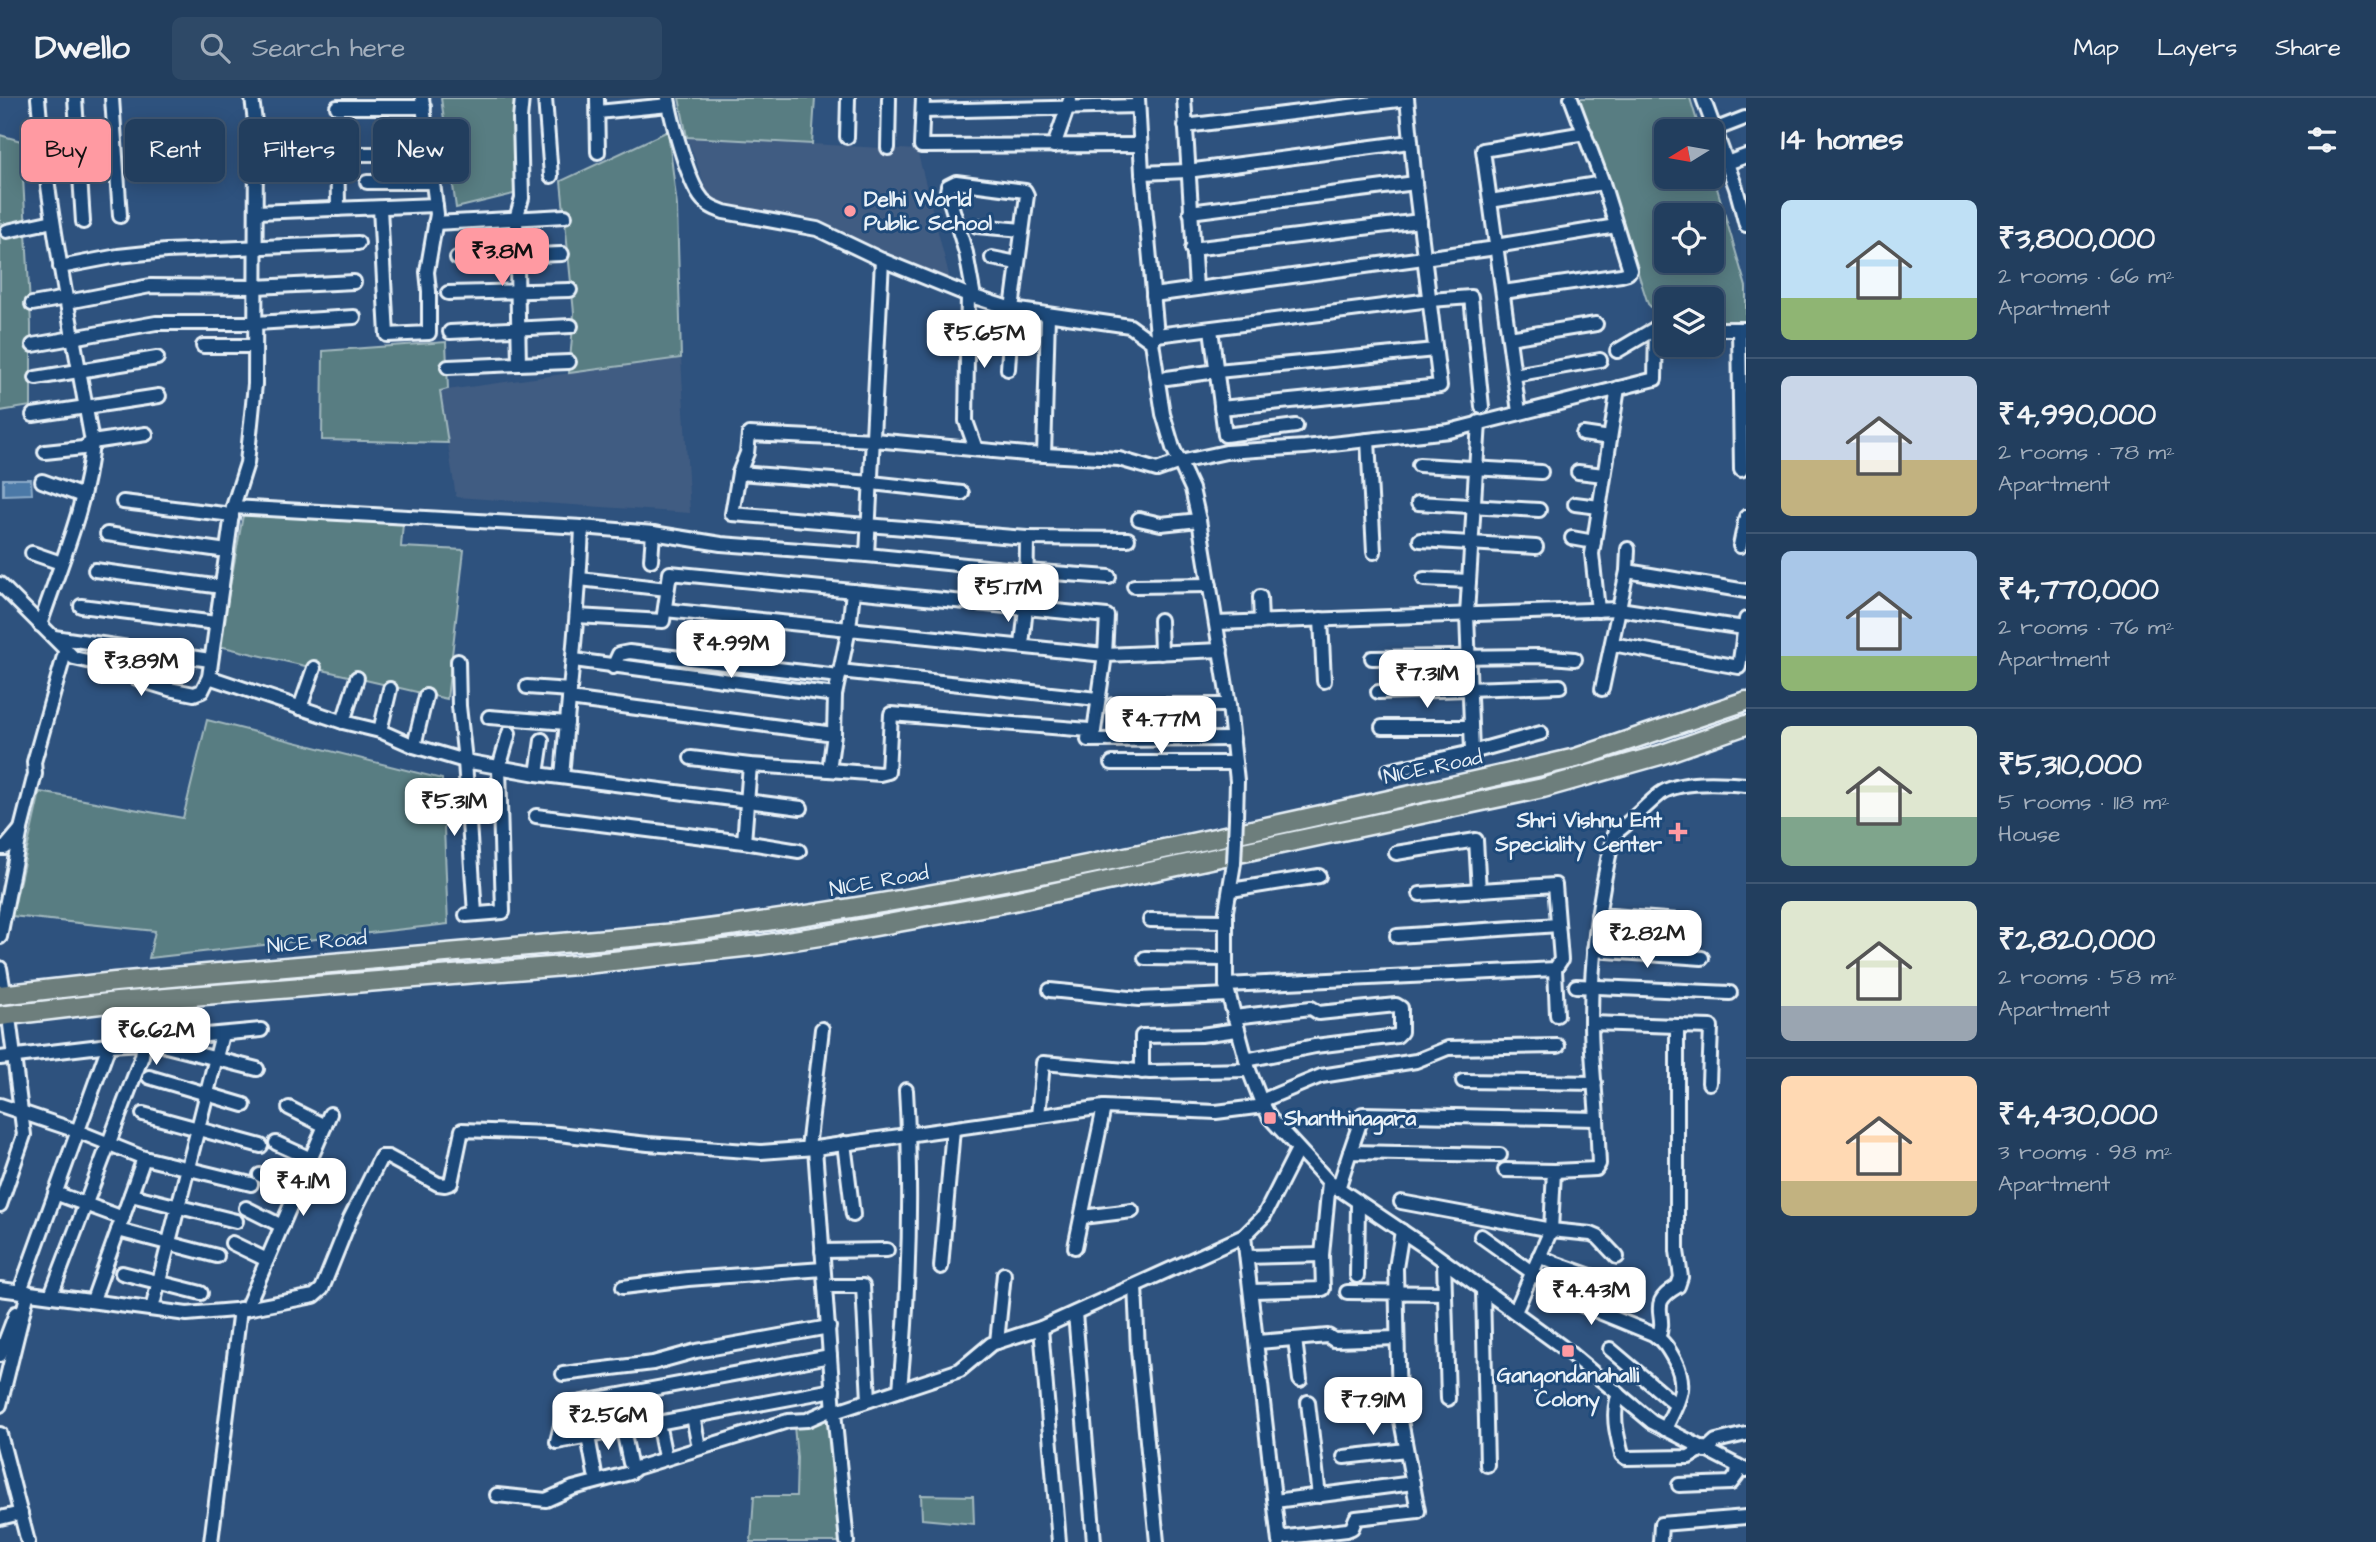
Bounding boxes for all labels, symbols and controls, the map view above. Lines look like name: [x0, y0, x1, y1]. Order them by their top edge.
search box: [172, 17, 662, 80]
text: Dwello: [35, 25, 130, 71]
icon: search: [196, 29, 234, 67]
text: Search here: [252, 30, 405, 66]
text: Map: [2074, 31, 2119, 65]
text: Layers: [2157, 31, 2237, 65]
text: Share: [2275, 31, 2341, 65]
chip: Buy: [21, 119, 111, 182]
chip: Rent: [125, 119, 225, 182]
chip: Filters: [239, 119, 359, 182]
chip: New: [373, 119, 469, 182]
north arrow: [1654, 119, 1724, 189]
map controls: [1654, 119, 1724, 357]
text: 14 homes: [1781, 119, 1904, 161]
icon: filters: [2303, 121, 2341, 159]
place label: Delhi World Public School: [864, 185, 993, 238]
marker: Delhi World Public School: [842, 203, 858, 219]
button: locate: [1654, 203, 1724, 273]
text: ₹3,800,000: [1998, 218, 2155, 260]
pin: ₹3.8M: [453, 228, 551, 288]
icon: home: [1837, 228, 1921, 312]
text: ₹3.8M: [471, 235, 533, 267]
text: 2 rooms · 66 m²: [1998, 260, 2175, 292]
button: layers: [1654, 287, 1724, 357]
text: Apartment: [1998, 292, 2110, 324]
pin: ₹5.65M: [927, 310, 1041, 370]
text: ₹5.65M: [943, 317, 1025, 349]
text: ₹4,990,000: [1998, 394, 2156, 436]
icon: home: [1837, 404, 1921, 488]
text: 2 rooms · 78 m²: [1998, 436, 2175, 468]
text: Apartment: [1998, 468, 2110, 500]
pin: ₹5.17M: [951, 564, 1065, 624]
text: ₹4,770,000: [1998, 569, 2159, 611]
text: ₹5.17M: [974, 571, 1042, 603]
icon: home: [1837, 579, 1921, 663]
text: 2 rooms · 76 m²: [1998, 611, 2174, 643]
pin: ₹4.99M: [674, 620, 788, 680]
text: ₹4.99M: [692, 627, 770, 659]
pin: ₹3.89M: [84, 638, 198, 698]
text: Apartment: [1998, 643, 2110, 675]
text: ₹3.89M: [103, 645, 179, 677]
pin: ₹7.31M: [1370, 650, 1484, 710]
text: ₹7.31M: [1395, 657, 1459, 689]
pin: ₹4.77M: [1104, 696, 1218, 756]
text: ₹4.77M: [1121, 703, 1201, 735]
street label: NICE Road: [1381, 742, 1485, 792]
text: ₹5,310,000: [1998, 744, 2142, 786]
icon: home: [1837, 754, 1921, 838]
pin: ₹5.31M: [397, 778, 511, 838]
text: ₹5.31M: [421, 785, 487, 817]
text: 5 rooms · 118 m²: [1998, 786, 2170, 818]
place label: Shri Vishnu Ent Speciality Center: [1494, 806, 1663, 862]
text: House: [1998, 818, 2061, 850]
marker: Shri Vishnu Ent Speciality Center: [1668, 822, 1688, 842]
street label: NICE Road: [827, 858, 931, 904]
pin: ₹2.82M: [1590, 910, 1704, 970]
text: ₹2.82M: [1609, 917, 1685, 949]
text: ₹2,820,000: [1998, 919, 2155, 961]
street label: NICE Road: [266, 923, 368, 961]
icon: home: [1837, 929, 1921, 1013]
text: 2 rooms · 58 m²: [1998, 961, 2177, 993]
text: Apartment: [1998, 993, 2110, 1025]
pin: ₹6.62M: [99, 1007, 213, 1067]
text: ₹6.62M: [117, 1014, 195, 1046]
text: ₹4,430,000: [1998, 1094, 2158, 1136]
place label: Shanthinagara: [1283, 1104, 1416, 1135]
icon: home: [1837, 1104, 1921, 1188]
marker: Shanthinagara: [1262, 1110, 1278, 1126]
text: 3 rooms · 98 m²: [1998, 1136, 2172, 1168]
pin: ₹4.1M: [254, 1158, 352, 1218]
text: ₹4.1M: [276, 1165, 330, 1197]
text: Apartment: [1998, 1168, 2110, 1200]
pin: ₹4.43M: [1534, 1268, 1648, 1327]
text: ₹4.43M: [1552, 1274, 1630, 1306]
marker: Gangondanahalli Colony: [1560, 1343, 1576, 1359]
place label: Gangondanahalli Colony: [1497, 1361, 1640, 1417]
pin: ₹7.91M: [1316, 1378, 1430, 1437]
text: ₹7.91M: [1340, 1384, 1406, 1416]
pin: ₹2.56M: [551, 1392, 665, 1452]
text: ₹2.56M: [568, 1399, 648, 1431]

